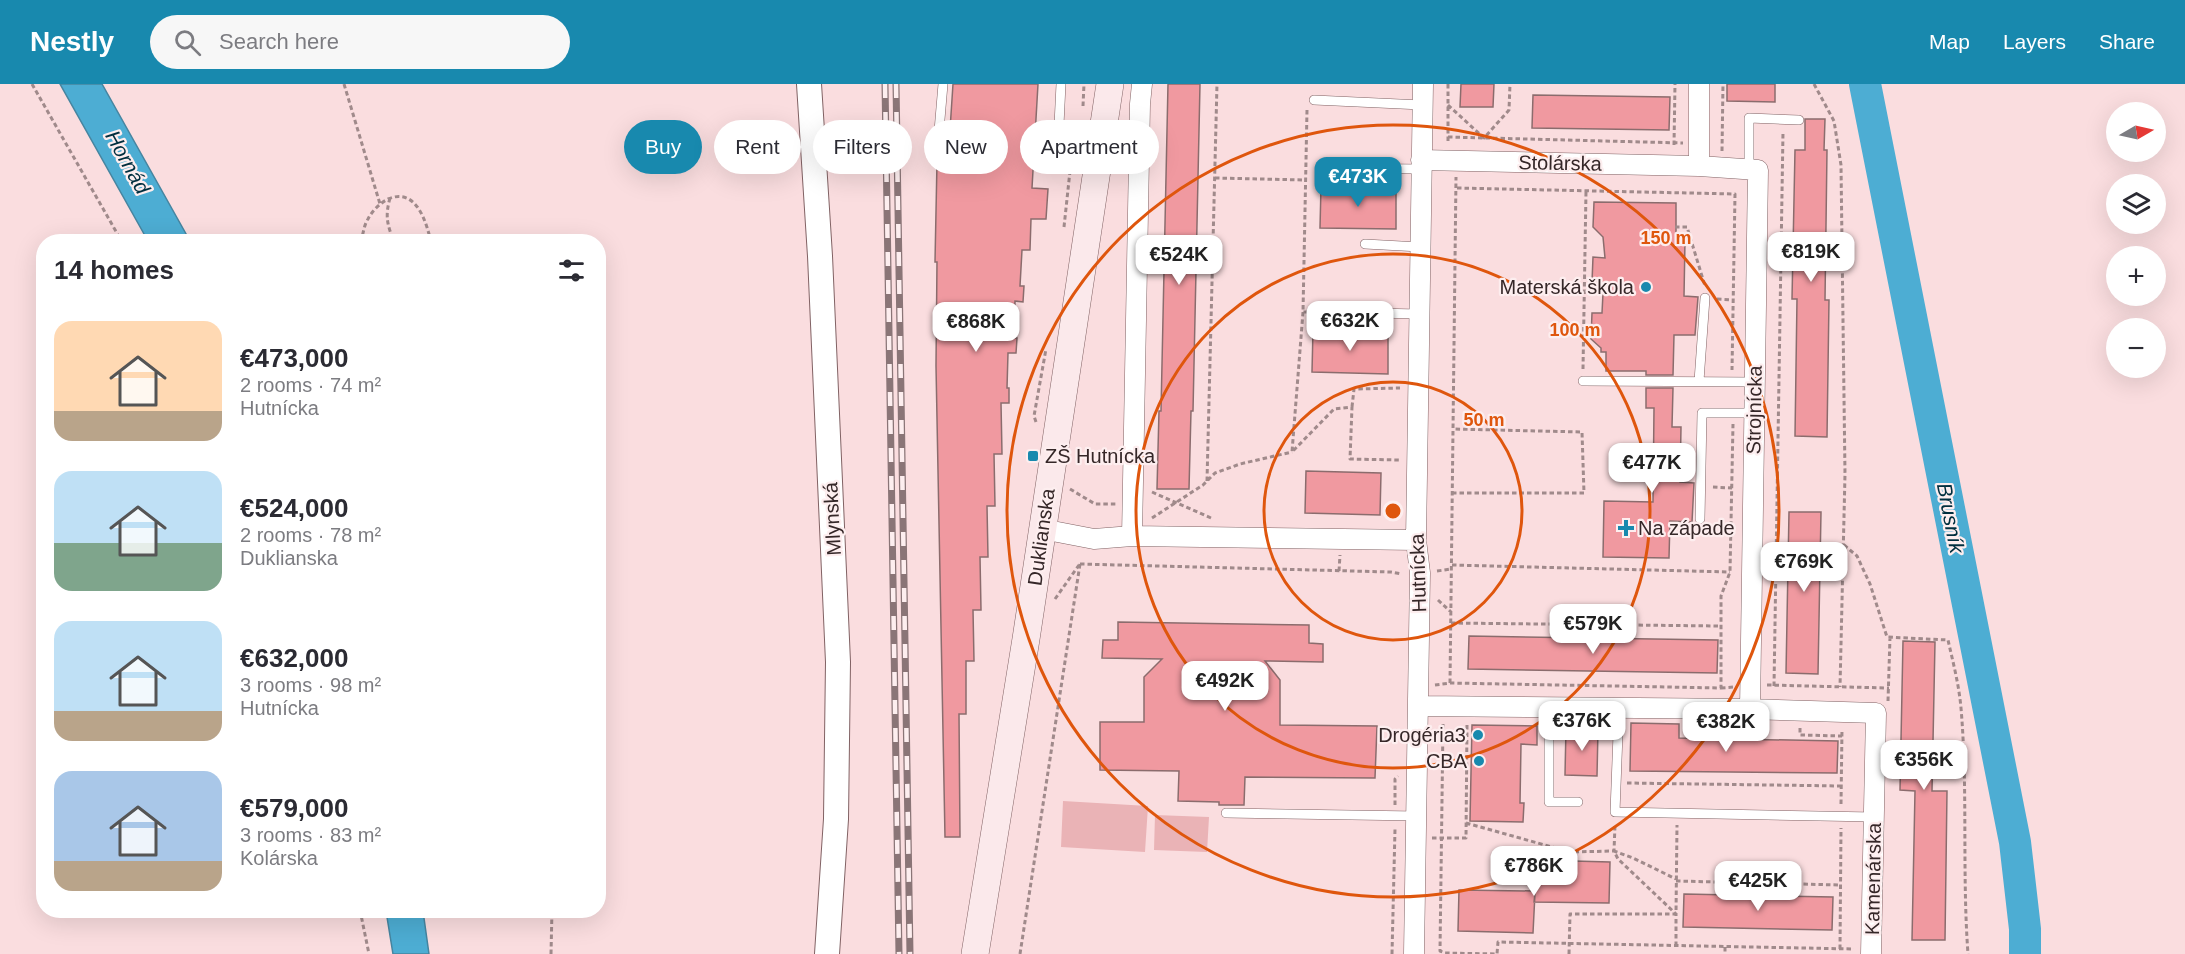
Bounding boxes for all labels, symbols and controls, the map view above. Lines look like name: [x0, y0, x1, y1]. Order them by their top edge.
search box: [150, 15, 570, 69]
text: Nestly: [30, 26, 114, 57]
icon: search: [171, 26, 204, 59]
text: Search here: [219, 29, 339, 54]
text: Map: [1929, 30, 1970, 53]
text: Layers: [2003, 30, 2066, 53]
text: Share: [2099, 30, 2155, 53]
north arrow: [2106, 102, 2166, 162]
map controls: [2106, 102, 2166, 378]
chip: Buy: [624, 120, 702, 174]
chip: Rent: [714, 120, 801, 174]
chip: Filters: [813, 120, 912, 174]
chip: New: [924, 120, 1008, 174]
chip: Apartment: [1020, 120, 1159, 174]
water label: Hornád: [101, 126, 155, 199]
street label: Stolárska: [1518, 151, 1603, 175]
pin: €473K: [1316, 157, 1400, 208]
text: €473K: [1329, 165, 1387, 187]
button: layers: [2106, 174, 2166, 234]
text: 150 m: [1640, 228, 1692, 248]
pin: €819K: [1769, 232, 1853, 283]
pin: €524K: [1137, 235, 1221, 286]
text: €819K: [1782, 240, 1840, 262]
text: €524K: [1150, 243, 1208, 265]
button: +: [2106, 246, 2166, 306]
icon: filters: [555, 254, 588, 287]
text: 14 homes: [54, 255, 174, 285]
place label: Materská škola: [1500, 276, 1635, 298]
marker: Materská škola: [1639, 280, 1653, 294]
pin: €632K: [1308, 301, 1392, 352]
pin: €868K: [934, 302, 1018, 353]
text: €632K: [1321, 309, 1379, 331]
text: €868K: [947, 310, 1005, 332]
button: −: [2106, 318, 2166, 378]
text: 100 m: [1549, 320, 1601, 340]
text: €473,000: [240, 343, 348, 373]
icon: home: [102, 345, 174, 417]
street label: Strojnícka: [1742, 364, 1766, 455]
text: 2 rooms · 74 m²: [240, 374, 381, 396]
text: Hutnícka: [240, 397, 319, 419]
text: 50 m: [1463, 410, 1505, 430]
pin: €477K: [1610, 443, 1694, 494]
place label: ZŠ Hutnícka: [1045, 445, 1156, 467]
marker: ZŠ Hutnícka: [1026, 449, 1040, 463]
text: €477K: [1623, 451, 1681, 473]
street label: Mlynská: [819, 481, 845, 556]
water label: Brusník: [1933, 481, 1969, 557]
street label: Duklianska: [1023, 486, 1059, 587]
text: €524,000: [240, 493, 348, 523]
icon: home: [102, 495, 174, 567]
centre of rings: [1383, 501, 1403, 521]
place label: Na západe: [1638, 517, 1735, 539]
marker: Na západe: [1619, 521, 1633, 535]
text: 2 rooms · 78 m²: [240, 524, 381, 546]
street label: Hutnícka: [1406, 532, 1430, 613]
pin: €769K: [1762, 542, 1846, 593]
text: Duklianska: [240, 547, 338, 569]
text: €769K: [1775, 550, 1833, 572]
pin: €579K: [1551, 604, 1635, 655]
text: €579K: [1564, 612, 1622, 634]
text: €632,000: [240, 643, 348, 673]
icon: home: [102, 645, 174, 717]
pin: €492K: [1183, 661, 1267, 712]
text: €492K: [1196, 669, 1254, 691]
text: 3 rooms · 98 m²: [240, 674, 381, 696]
text: Hutnícka: [240, 697, 319, 719]
pin: €376K: [1540, 701, 1624, 752]
pin: €382K: [1684, 702, 1768, 753]
text: €376K: [1553, 709, 1611, 731]
text: €382K: [1697, 710, 1755, 732]
place label: Drogéria3: [1378, 724, 1466, 746]
marker: Drogéria3: [1471, 728, 1485, 742]
pin: €356K: [1882, 740, 1966, 791]
text: €356K: [1895, 748, 1953, 770]
place label: CBA: [1426, 750, 1468, 772]
marker: CBA: [1472, 754, 1486, 768]
text: €579,000: [240, 793, 348, 823]
icon: home: [102, 795, 174, 867]
street label: Kamenárska: [1861, 822, 1885, 935]
text: 3 rooms · 83 m²: [240, 824, 381, 846]
pin: €786K: [1492, 846, 1576, 897]
text: Kolárska: [240, 847, 318, 869]
text: €786K: [1505, 854, 1563, 876]
pin: €425K: [1716, 861, 1800, 912]
text: €425K: [1729, 869, 1787, 891]

